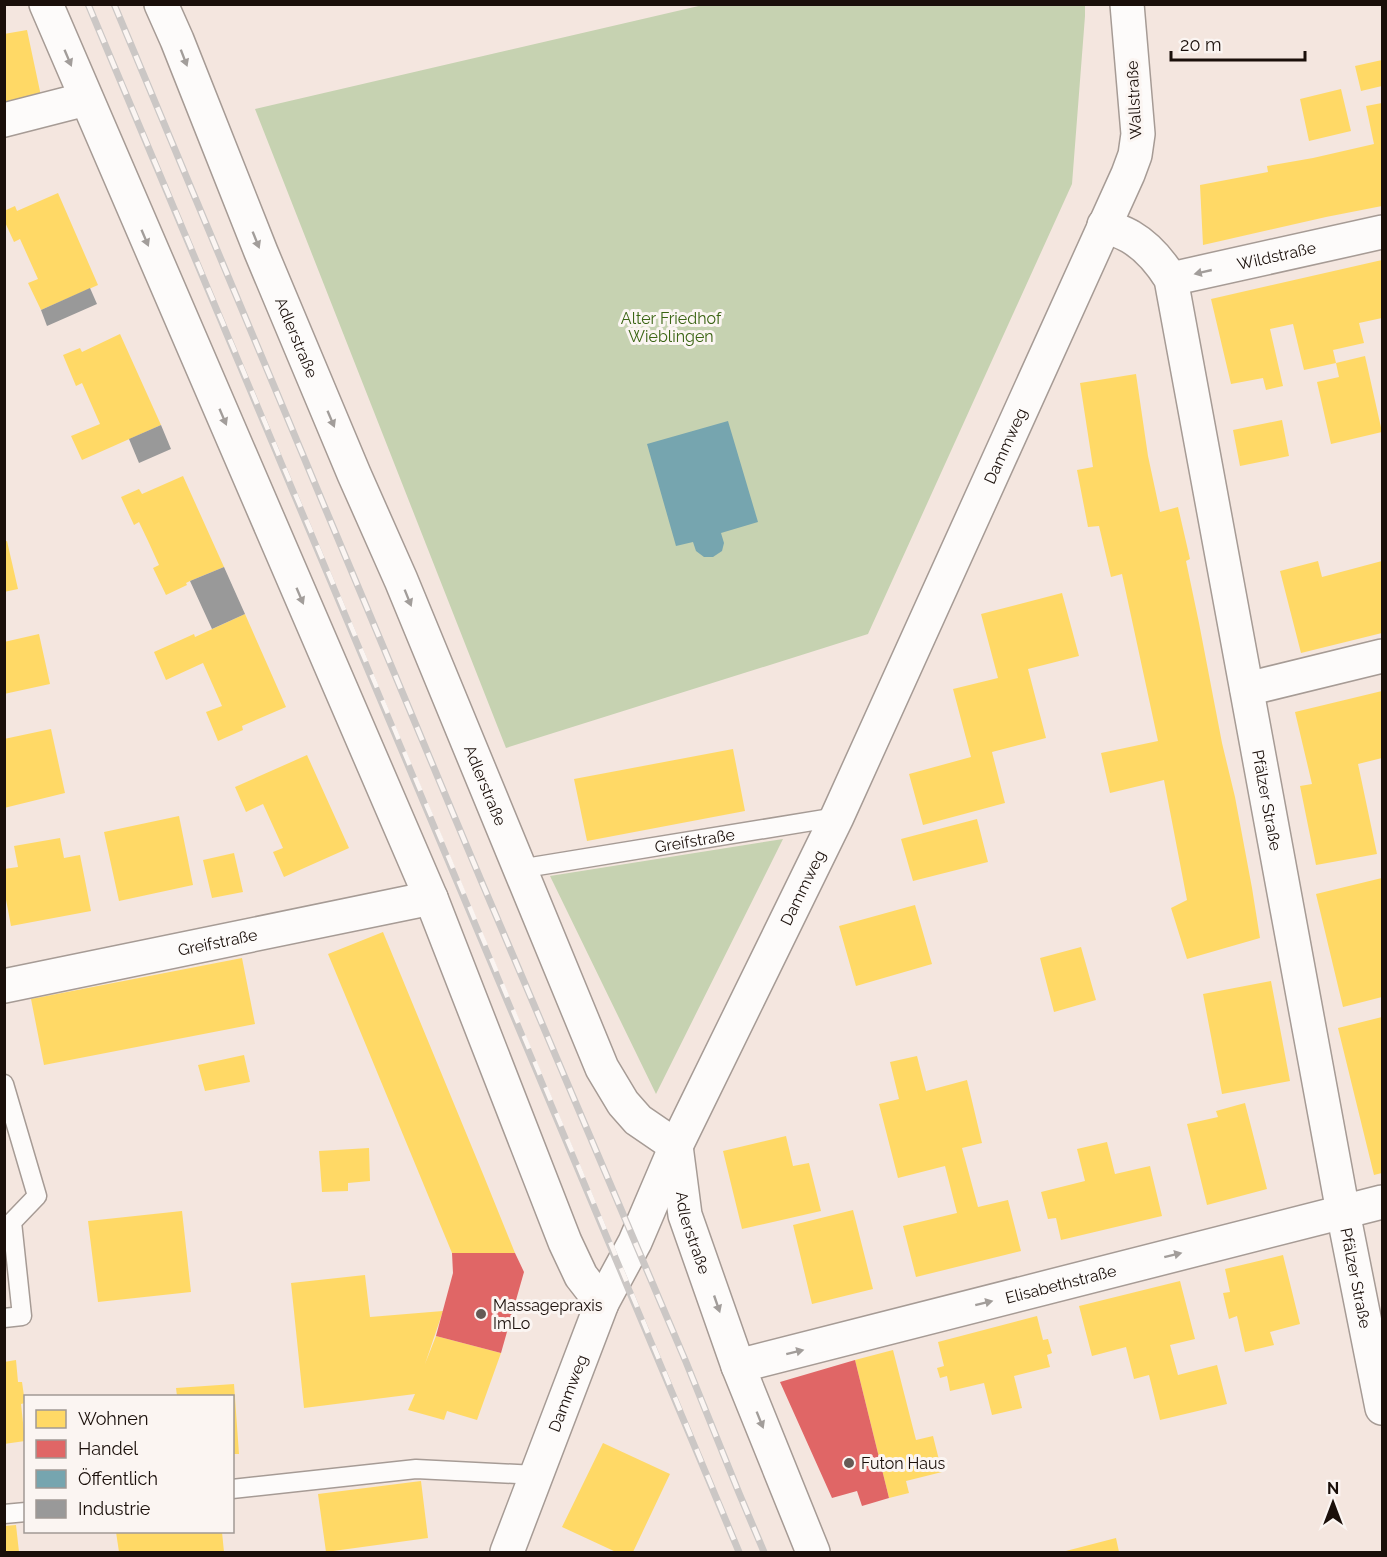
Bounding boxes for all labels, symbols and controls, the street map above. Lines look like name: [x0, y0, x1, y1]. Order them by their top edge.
scale bar: [1171, 24, 1304, 62]
text: 20 m: [1180, 34, 1222, 55]
one-way arrow: [63, 50, 73, 68]
one-way arrow: [179, 50, 189, 68]
street label: Wallstraße: [1122, 60, 1146, 140]
one-way arrow: [141, 229, 150, 246]
one-way arrow: [251, 231, 261, 249]
street label: Wildstraße: [1235, 238, 1318, 274]
one-way arrow: [1193, 268, 1212, 278]
street label: Adlerstraße: [271, 294, 322, 381]
park label: Alter Friedhof Wieblingen: [621, 309, 722, 346]
street label: Dammweg: [980, 405, 1030, 487]
one-way arrow: [218, 408, 227, 425]
one-way arrow: [326, 411, 336, 429]
one-way arrow: [295, 587, 305, 605]
one-way arrow: [403, 590, 413, 608]
street label: Adlerstraße: [460, 742, 511, 828]
street label: Pfälzer Straße: [1248, 748, 1286, 852]
street label: Greifstraße: [653, 824, 736, 856]
street label: Dammweg: [776, 847, 829, 928]
street label: Greifstraße: [176, 925, 259, 959]
street label: Adlerstraße: [673, 1190, 714, 1276]
street label: Pfälzer Straße: [1337, 1226, 1375, 1330]
one-way arrow: [1164, 1250, 1182, 1260]
street label: Elisabethstraße: [1003, 1261, 1118, 1307]
one-way arrow: [713, 1295, 722, 1313]
place label: Massagepraxis ImLo: [493, 1296, 603, 1333]
one-way arrow: [975, 1298, 993, 1308]
marker: Massagepraxis ImLo: [474, 1307, 488, 1321]
one-way arrow: [786, 1346, 804, 1356]
street label: Dammweg: [544, 1352, 591, 1435]
legend: [24, 1395, 234, 1533]
text: Wohnen: [78, 1408, 148, 1429]
one-way arrow: [755, 1412, 765, 1430]
text: Handel: [78, 1438, 138, 1459]
place label: Futon Haus: [861, 1454, 946, 1473]
marker: Futon Haus: [842, 1456, 856, 1470]
text: Öffentlich: [78, 1468, 158, 1489]
north arrow: [1303, 1473, 1363, 1533]
text: N: [1327, 1479, 1339, 1498]
text: Industrie: [78, 1498, 151, 1519]

